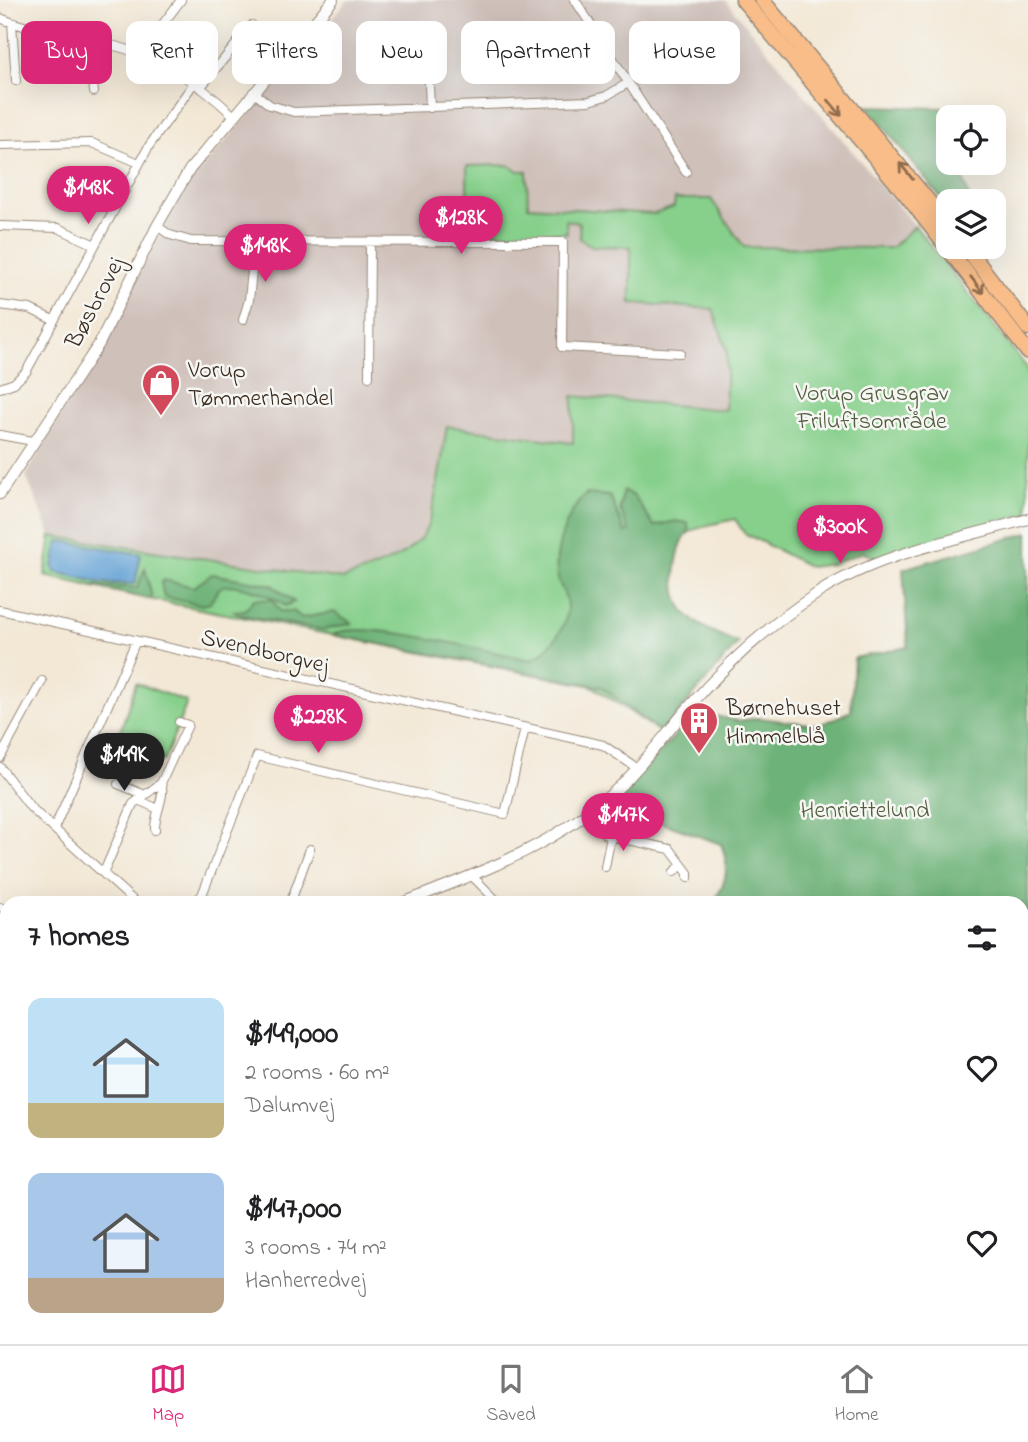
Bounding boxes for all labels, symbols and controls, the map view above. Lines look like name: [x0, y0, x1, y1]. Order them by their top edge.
chip: Buy: [21, 21, 112, 84]
chip: Rent: [126, 21, 218, 84]
chip: Filters: [232, 21, 342, 84]
chip: New: [356, 21, 447, 84]
chip: Apartment: [461, 21, 615, 84]
chip: House: [629, 21, 740, 84]
one-way arrow: [827, 98, 843, 116]
map controls: [936, 105, 1006, 259]
button: locate: [936, 105, 1006, 175]
one-way arrow: [898, 163, 914, 181]
pin: $148K: [39, 166, 137, 226]
text: $148K: [63, 172, 113, 205]
button: layers: [936, 189, 1006, 259]
pin: $128K: [412, 196, 510, 256]
text: $128K: [435, 202, 487, 235]
pin: $148K: [216, 224, 314, 284]
text: $148K: [240, 230, 290, 263]
street label: Bøsbrovej: [57, 250, 135, 356]
one-way arrow: [970, 275, 984, 294]
place label: Vorup Tømmerhandel: [187, 354, 333, 417]
shop icon: Vorup Tømmerhandel: [140, 362, 182, 417]
park label: Vorup Grusgrav Friluftsområde: [795, 377, 949, 440]
pin: $300K: [791, 505, 889, 565]
text: $300K: [813, 511, 867, 544]
street label: Svendborgvej: [197, 621, 333, 684]
place label: Børnehuset Himmelblå: [725, 692, 841, 755]
pin: $228K: [269, 696, 367, 755]
building icon: Børnehuset Himmelblå: [678, 700, 720, 755]
text: $228K: [290, 701, 346, 734]
pin: $149K: [75, 734, 173, 793]
text: $149K: [100, 739, 148, 772]
pin: $147K: [574, 794, 672, 853]
park label: Henriettelund: [801, 794, 930, 829]
text: $147K: [597, 799, 649, 832]
text: 7 homes: [28, 916, 130, 960]
icon: filters: [963, 919, 1001, 957]
text: $149,000: [245, 1013, 338, 1057]
icon: home: [84, 1026, 168, 1110]
icon: heart: [963, 1049, 1001, 1087]
text: 2 rooms · 60 m²: [245, 1057, 390, 1090]
text: Dalumvej: [245, 1090, 334, 1123]
text: $147,000: [245, 1188, 341, 1232]
icon: home: [84, 1201, 168, 1285]
icon: heart: [963, 1224, 1001, 1262]
text: 3 rooms · 74 m²: [245, 1232, 387, 1265]
text: Hanherredvej: [245, 1265, 365, 1298]
tab: Map: [149, 1360, 187, 1429]
tab: Saved: [486, 1360, 536, 1429]
tab: Home: [834, 1360, 879, 1429]

